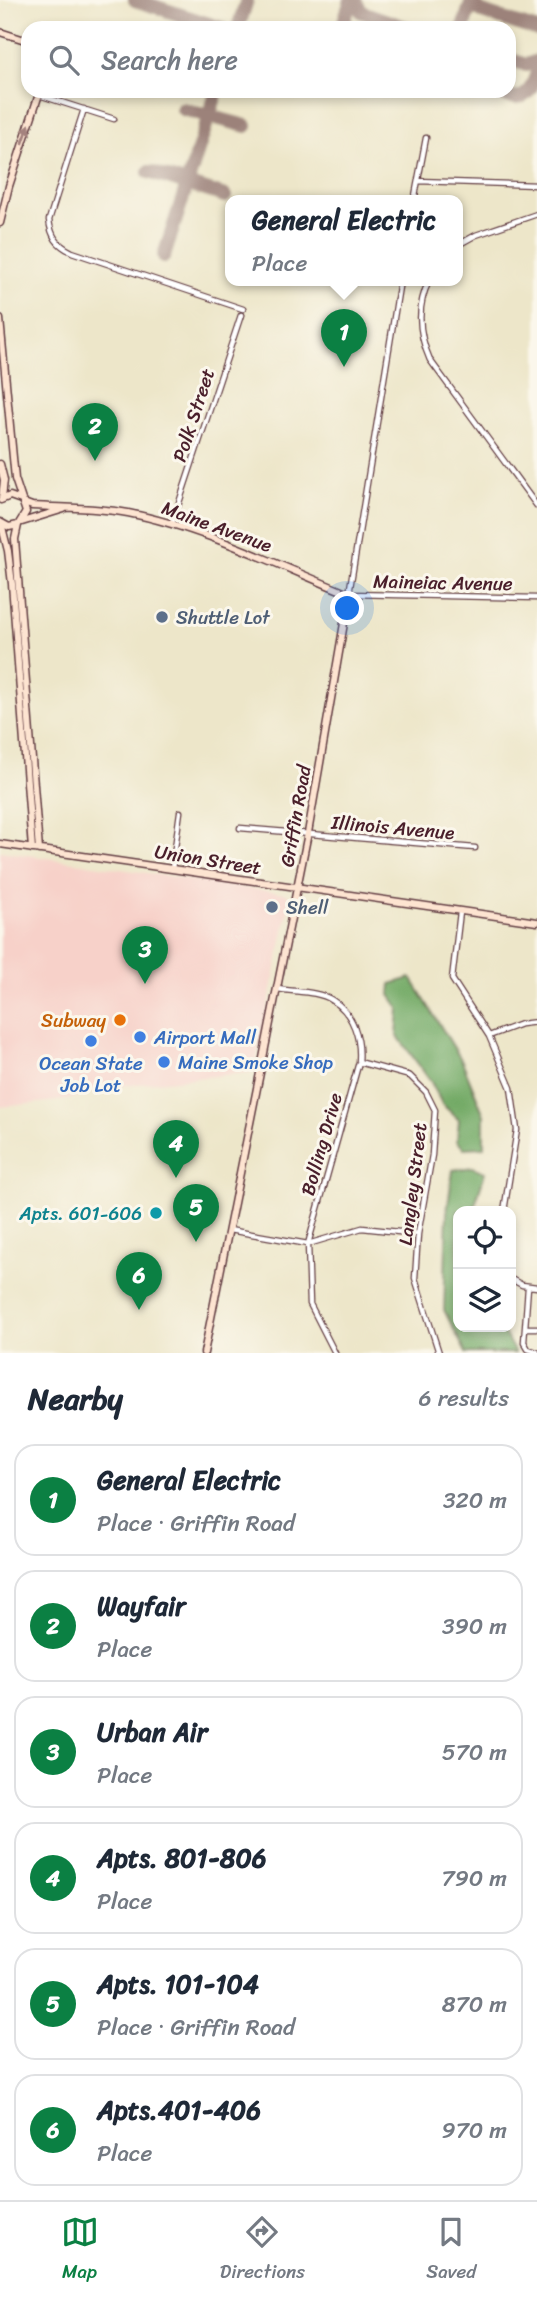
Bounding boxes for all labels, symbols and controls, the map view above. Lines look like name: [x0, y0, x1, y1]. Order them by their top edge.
search box: [21, 21, 516, 98]
text: Search here: [101, 37, 238, 83]
icon: search: [45, 41, 83, 79]
one-way arrow: [21, 124, 32, 145]
popup: [225, 195, 463, 286]
text: General Electric: [252, 197, 436, 243]
text: Place: [252, 243, 307, 284]
pin: 1: [321, 309, 367, 367]
street label: Polk Street: [163, 364, 224, 466]
pin: 2: [72, 403, 118, 461]
street label: Maine Avenue: [157, 491, 277, 562]
street label: Maineiac Avenue: [373, 565, 513, 600]
your location: [330, 591, 364, 625]
place label: Shuttle Lot: [176, 601, 271, 634]
marker: Shuttle Lot: [154, 609, 170, 625]
street label: Griffin Road: [270, 761, 321, 870]
street label: Illinois Avenue: [329, 806, 456, 849]
street label: Union Street: [152, 835, 264, 884]
place label: Shell: [286, 891, 329, 924]
marker: Shell: [264, 899, 280, 915]
pin: 3: [122, 926, 168, 984]
place label: Subway: [41, 1004, 106, 1037]
marker: Subway: [112, 1012, 128, 1028]
place label: Airport Mall: [153, 1021, 257, 1054]
marker: Airport Mall: [132, 1029, 148, 1045]
marker: Ocean State Job Lot: [83, 1033, 99, 1049]
place label: Maine Smoke Shop: [178, 1046, 333, 1079]
place label: Ocean State Job Lot: [39, 1047, 143, 1102]
marker: Maine Smoke Shop: [156, 1054, 172, 1070]
street label: Bolling Drive: [291, 1089, 352, 1199]
pin: 4: [153, 1120, 199, 1178]
street label: Langley Street: [389, 1121, 436, 1247]
pin: 5: [173, 1184, 219, 1242]
place label: Apts. 601-606: [18, 1197, 142, 1230]
marker: Apts. 601-606: [148, 1205, 164, 1221]
map controls: [453, 1206, 516, 1332]
button: locate: [453, 1206, 516, 1269]
pin: 6: [116, 1252, 162, 1310]
button: layers: [453, 1269, 516, 1332]
text: Nearby: [28, 1372, 123, 1426]
text: 6 results: [419, 1378, 509, 1419]
text: General Electric: [97, 1457, 281, 1503]
text: 1: [48, 1480, 58, 1521]
text: 320 m: [443, 1480, 507, 1521]
text: Place · Griffin Road: [97, 1503, 295, 1544]
text: Wayfair: [97, 1583, 186, 1629]
text: 2: [46, 1606, 60, 1647]
text: 390 m: [442, 1606, 507, 1647]
text: Place: [97, 1629, 152, 1670]
text: Urban Air: [97, 1709, 207, 1755]
text: 3: [47, 1732, 59, 1773]
text: 570 m: [442, 1732, 507, 1773]
text: Place: [97, 1755, 152, 1796]
text: Apts. 801-806: [97, 1835, 267, 1881]
text: 4: [46, 1858, 60, 1899]
text: 790 m: [442, 1858, 507, 1899]
text: Place: [97, 1881, 152, 1922]
text: Apts. 101-104: [97, 1961, 259, 2007]
text: 5: [46, 1984, 60, 2025]
text: 870 m: [442, 1984, 507, 2025]
text: Place · Griffin Road: [97, 2007, 295, 2048]
text: Apts.401-406: [97, 2087, 261, 2133]
text: 6: [46, 2110, 60, 2151]
text: 970 m: [442, 2110, 507, 2151]
text: Place: [97, 2133, 152, 2174]
tab: Map: [61, 2213, 99, 2288]
tab: Directions: [220, 2213, 305, 2288]
tab: Saved: [426, 2213, 476, 2288]

